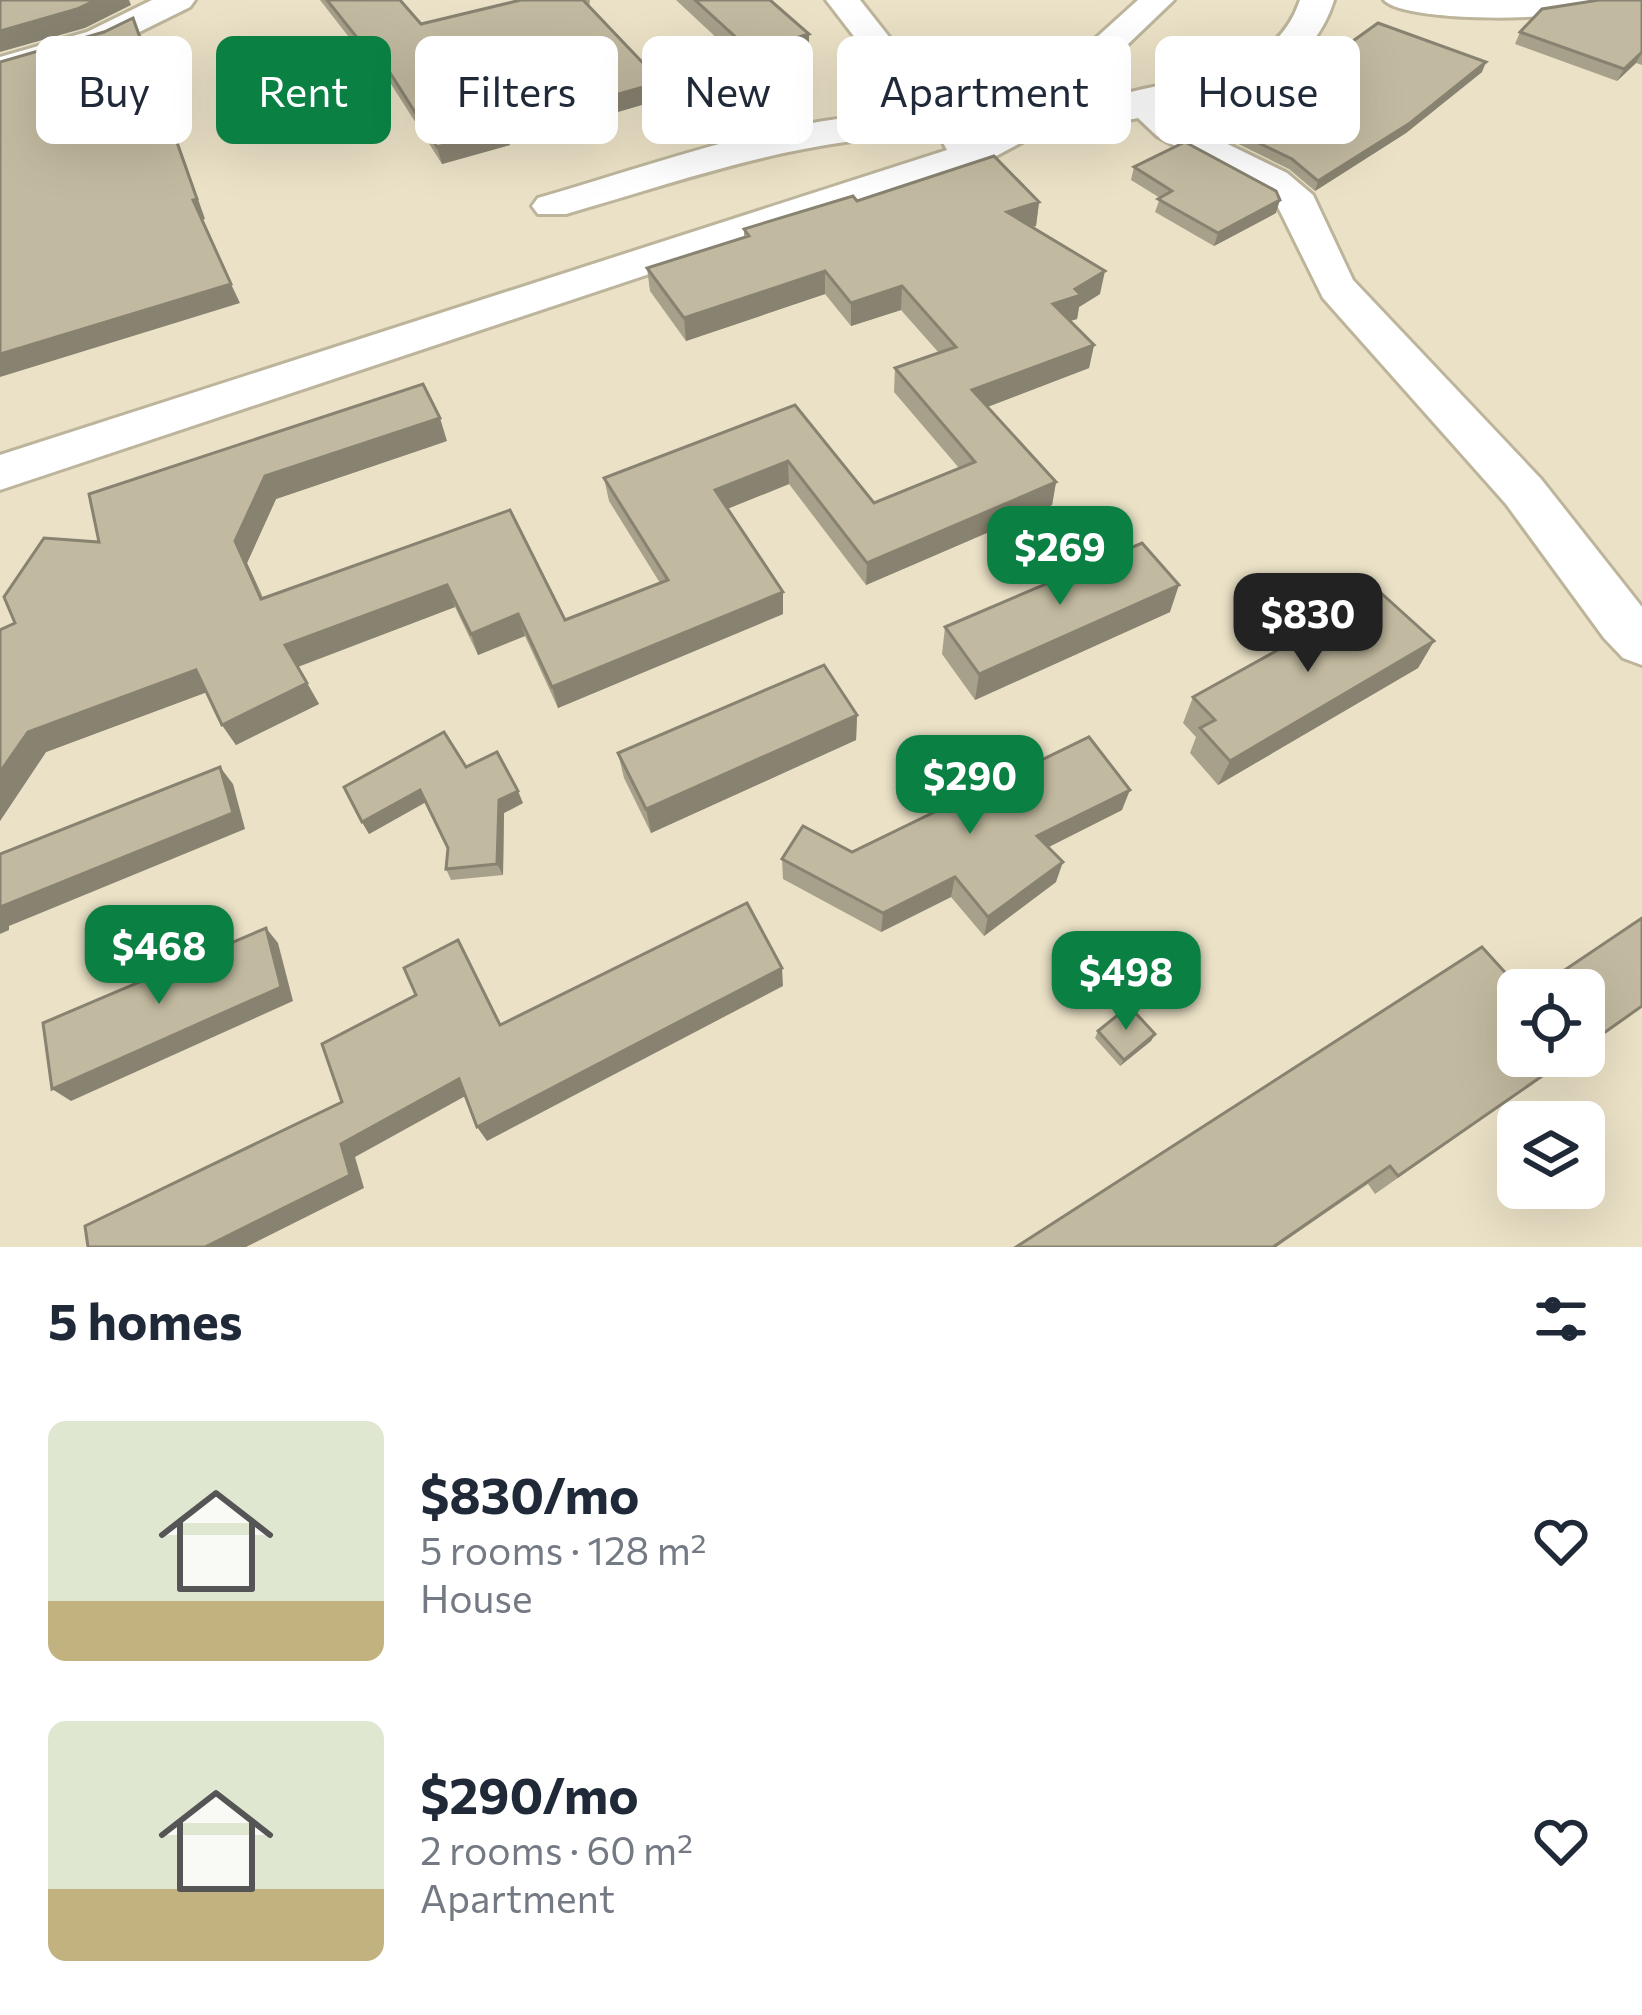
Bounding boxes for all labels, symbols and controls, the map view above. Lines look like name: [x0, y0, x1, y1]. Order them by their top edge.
chip: Buy: [36, 36, 192, 144]
chip: Rent: [216, 36, 391, 144]
chip: Filters: [415, 36, 618, 144]
chip: New: [642, 36, 813, 144]
chip: Apartment: [837, 36, 1131, 144]
chip: House: [1155, 36, 1360, 144]
pin: $269: [989, 506, 1131, 608]
text: $269: [1014, 521, 1106, 569]
pin: $830: [1237, 573, 1379, 675]
text: $830: [1261, 588, 1355, 636]
pin: $290: [899, 735, 1041, 837]
text: $290: [923, 750, 1017, 798]
pin: $468: [88, 905, 230, 1007]
text: $468: [112, 920, 206, 968]
pin: $498: [1055, 931, 1197, 1033]
text: $498: [1079, 946, 1173, 994]
map controls: [1497, 969, 1605, 1209]
button: locate: [1497, 969, 1605, 1077]
button: layers: [1497, 1101, 1605, 1209]
icon: filters: [1528, 1286, 1594, 1352]
text: 5 homes: [48, 1288, 243, 1351]
text: $830/mo: [420, 1462, 640, 1525]
icon: home: [144, 1469, 288, 1613]
icon: heart: [1528, 1508, 1594, 1574]
text: 5 rooms · 128 m²: [420, 1525, 706, 1573]
text: House: [420, 1573, 533, 1621]
text: $290/mo: [420, 1762, 639, 1825]
icon: home: [144, 1769, 288, 1913]
icon: heart: [1528, 1808, 1594, 1874]
text: 2 rooms · 60 m²: [420, 1825, 693, 1873]
text: Apartment: [420, 1873, 615, 1921]

